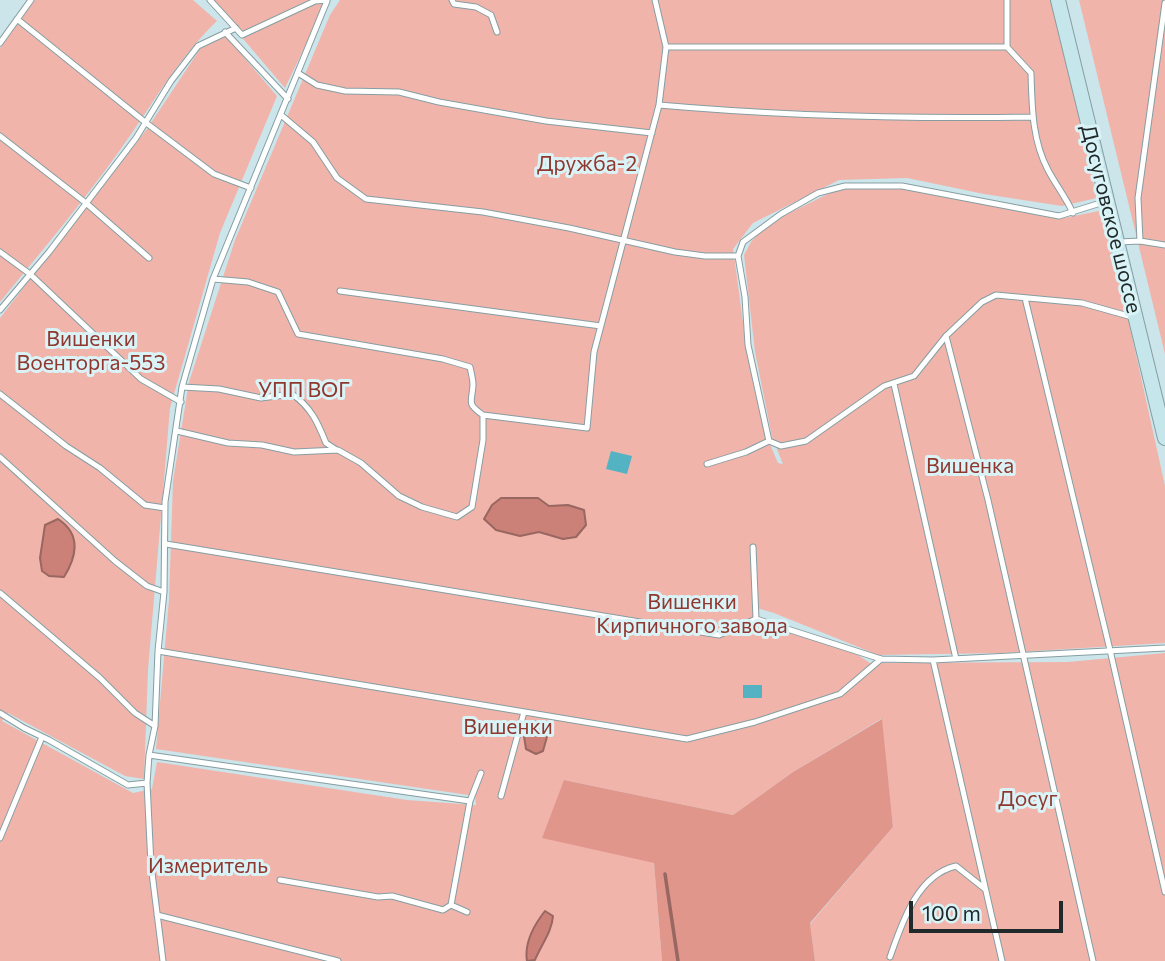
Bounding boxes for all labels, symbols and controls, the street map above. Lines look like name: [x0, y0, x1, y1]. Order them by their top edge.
street label: Досуговское шоссе: [1075, 122, 1147, 316]
park label: Дружба-2: [537, 151, 637, 177]
park label: Вишенки Военторга-553: [17, 326, 165, 376]
park label: УПП ВОГ: [258, 377, 350, 403]
park label: Вишенка: [926, 453, 1014, 479]
park label: Вишенки Кирпичного завода: [596, 589, 788, 639]
park label: Вишенки: [463, 714, 553, 740]
park label: Досуг: [998, 786, 1058, 812]
park label: Измеритель: [148, 853, 268, 879]
scale bar: [913, 888, 1067, 932]
text: 100 m: [922, 900, 981, 925]

